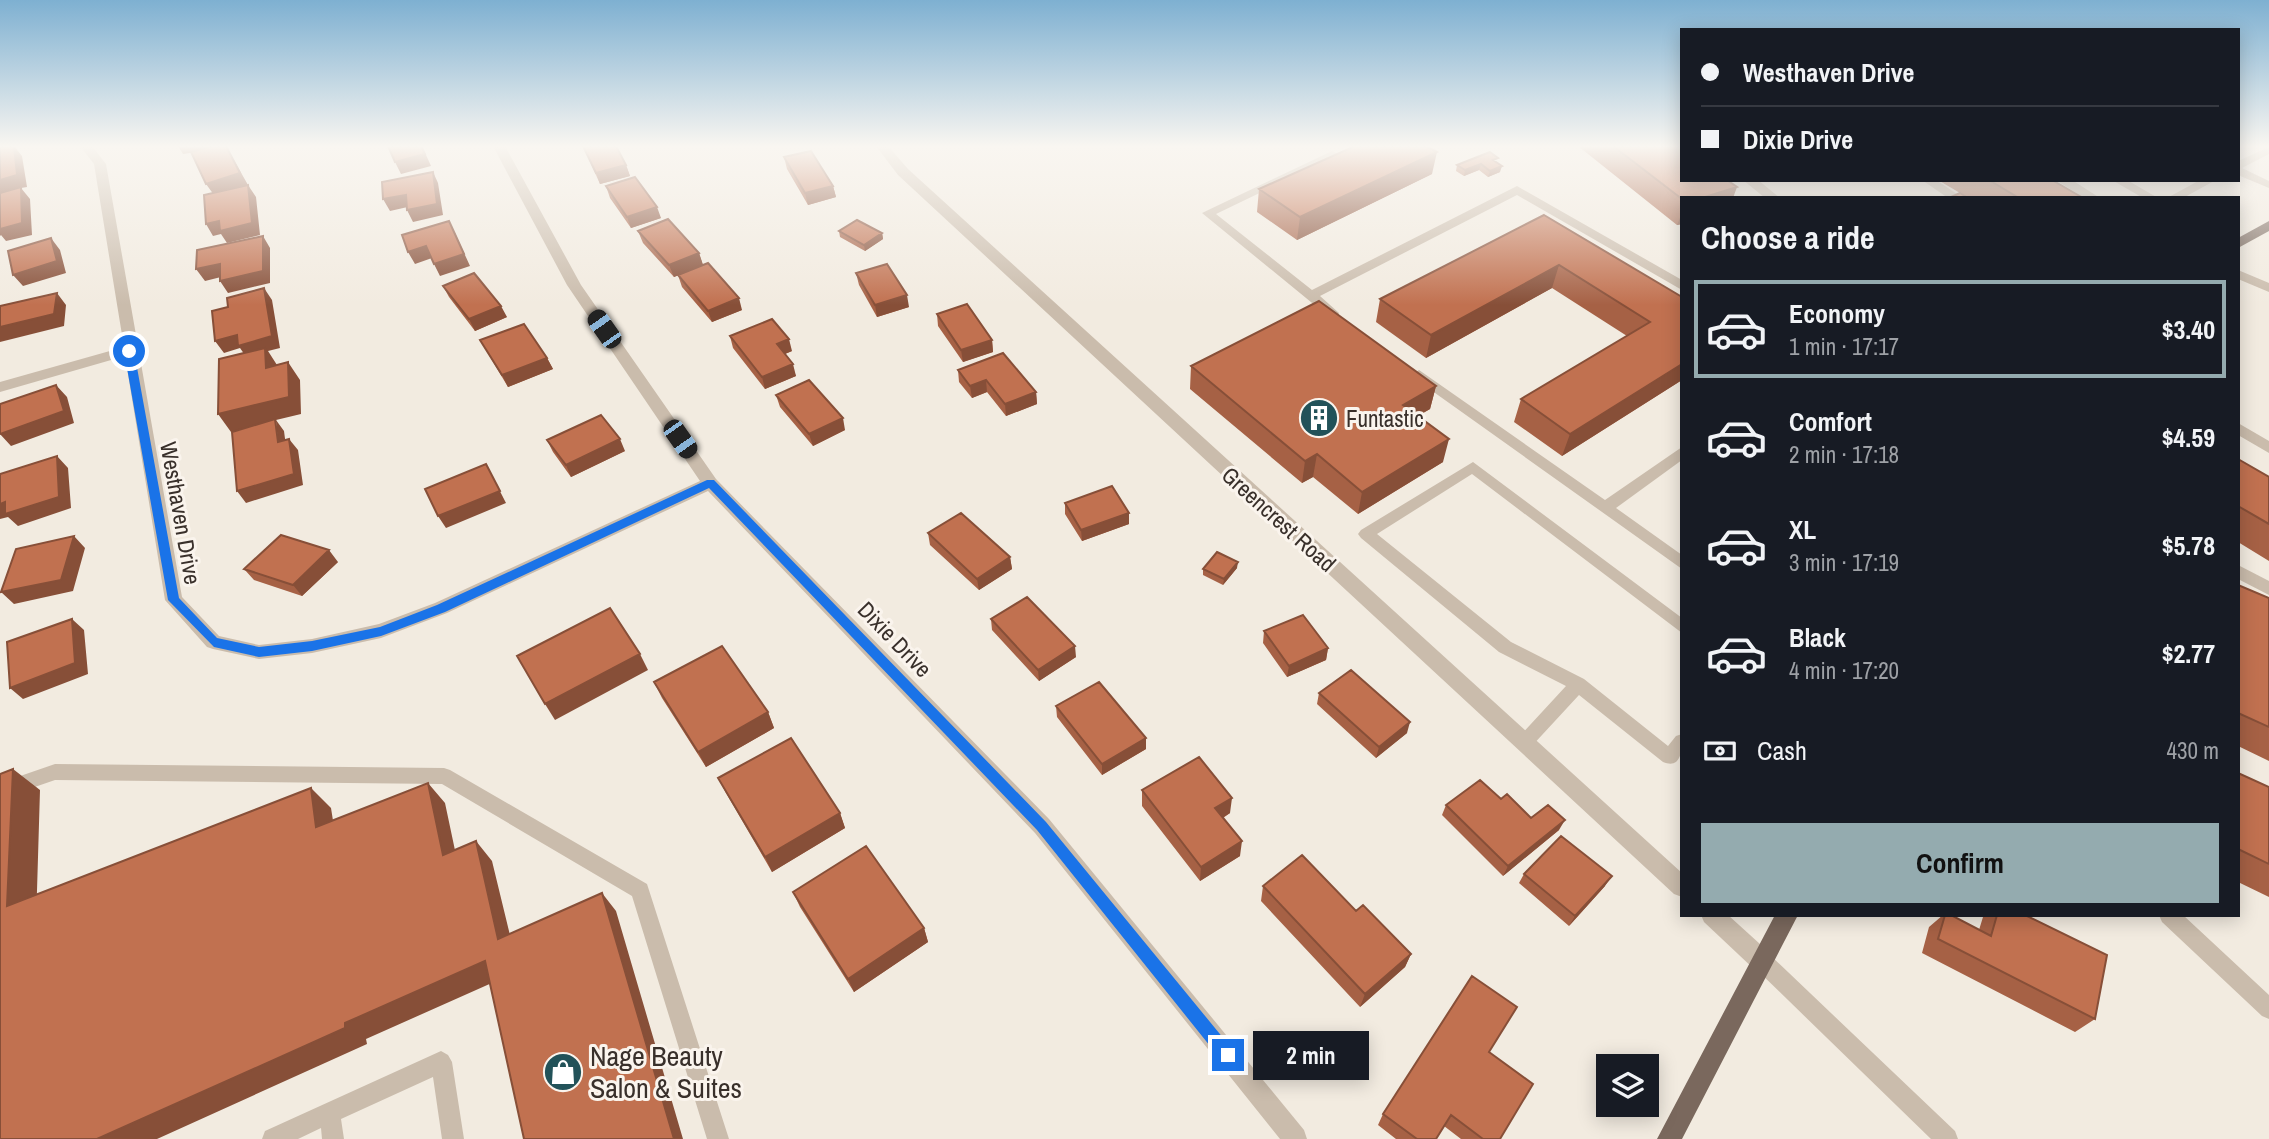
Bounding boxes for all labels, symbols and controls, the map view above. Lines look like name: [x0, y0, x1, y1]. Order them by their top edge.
text: Westhaven Drive: [1743, 55, 1914, 90]
text: Dixie Drive: [1743, 122, 1853, 157]
text: Choose a ride: [1701, 216, 1875, 259]
text: Economy: [1789, 296, 1885, 331]
icon: car: [1705, 298, 1768, 361]
car: [584, 306, 625, 352]
text: $3.40: [2162, 312, 2215, 347]
text: 1 min · 17:17: [1789, 331, 1899, 362]
route start: [113, 335, 145, 367]
building icon: Funtastic: [1298, 397, 1340, 439]
place label: Funtastic: [1346, 403, 1424, 434]
text: Comfort: [1789, 404, 1872, 439]
icon: car: [1705, 406, 1768, 469]
car: [660, 416, 701, 462]
text: $4.59: [2162, 420, 2215, 455]
street label: Westhaven Drive: [153, 439, 209, 587]
text: 2 min · 17:18: [1789, 439, 1899, 470]
street label: Greencrest Road: [1215, 459, 1343, 579]
text: XL: [1789, 512, 1816, 547]
icon: car: [1705, 514, 1768, 577]
text: $5.78: [2162, 528, 2215, 563]
text: 3 min · 17:19: [1789, 547, 1899, 578]
street label: Dixie Drive: [851, 594, 939, 684]
text: Black: [1789, 620, 1846, 655]
icon: car: [1705, 622, 1768, 685]
text: $2.77: [2162, 636, 2215, 671]
text: 4 min · 17:20: [1789, 655, 1899, 686]
icon: cash: [1701, 732, 1739, 770]
text: Cash: [1757, 733, 1807, 768]
text: 430 m: [2167, 735, 2219, 766]
button: Confirm: [1701, 823, 2219, 903]
callout: 2 min: [1252, 1030, 1368, 1080]
place label: Nage Beauty Salon & Suites: [590, 1037, 742, 1107]
route end: [1212, 1039, 1244, 1071]
text: 2 min: [1286, 1040, 1336, 1071]
shop icon: Nage Beauty Salon & Suites: [542, 1051, 584, 1093]
map controls: [1596, 1054, 1659, 1117]
button: layers: [1596, 1054, 1659, 1117]

